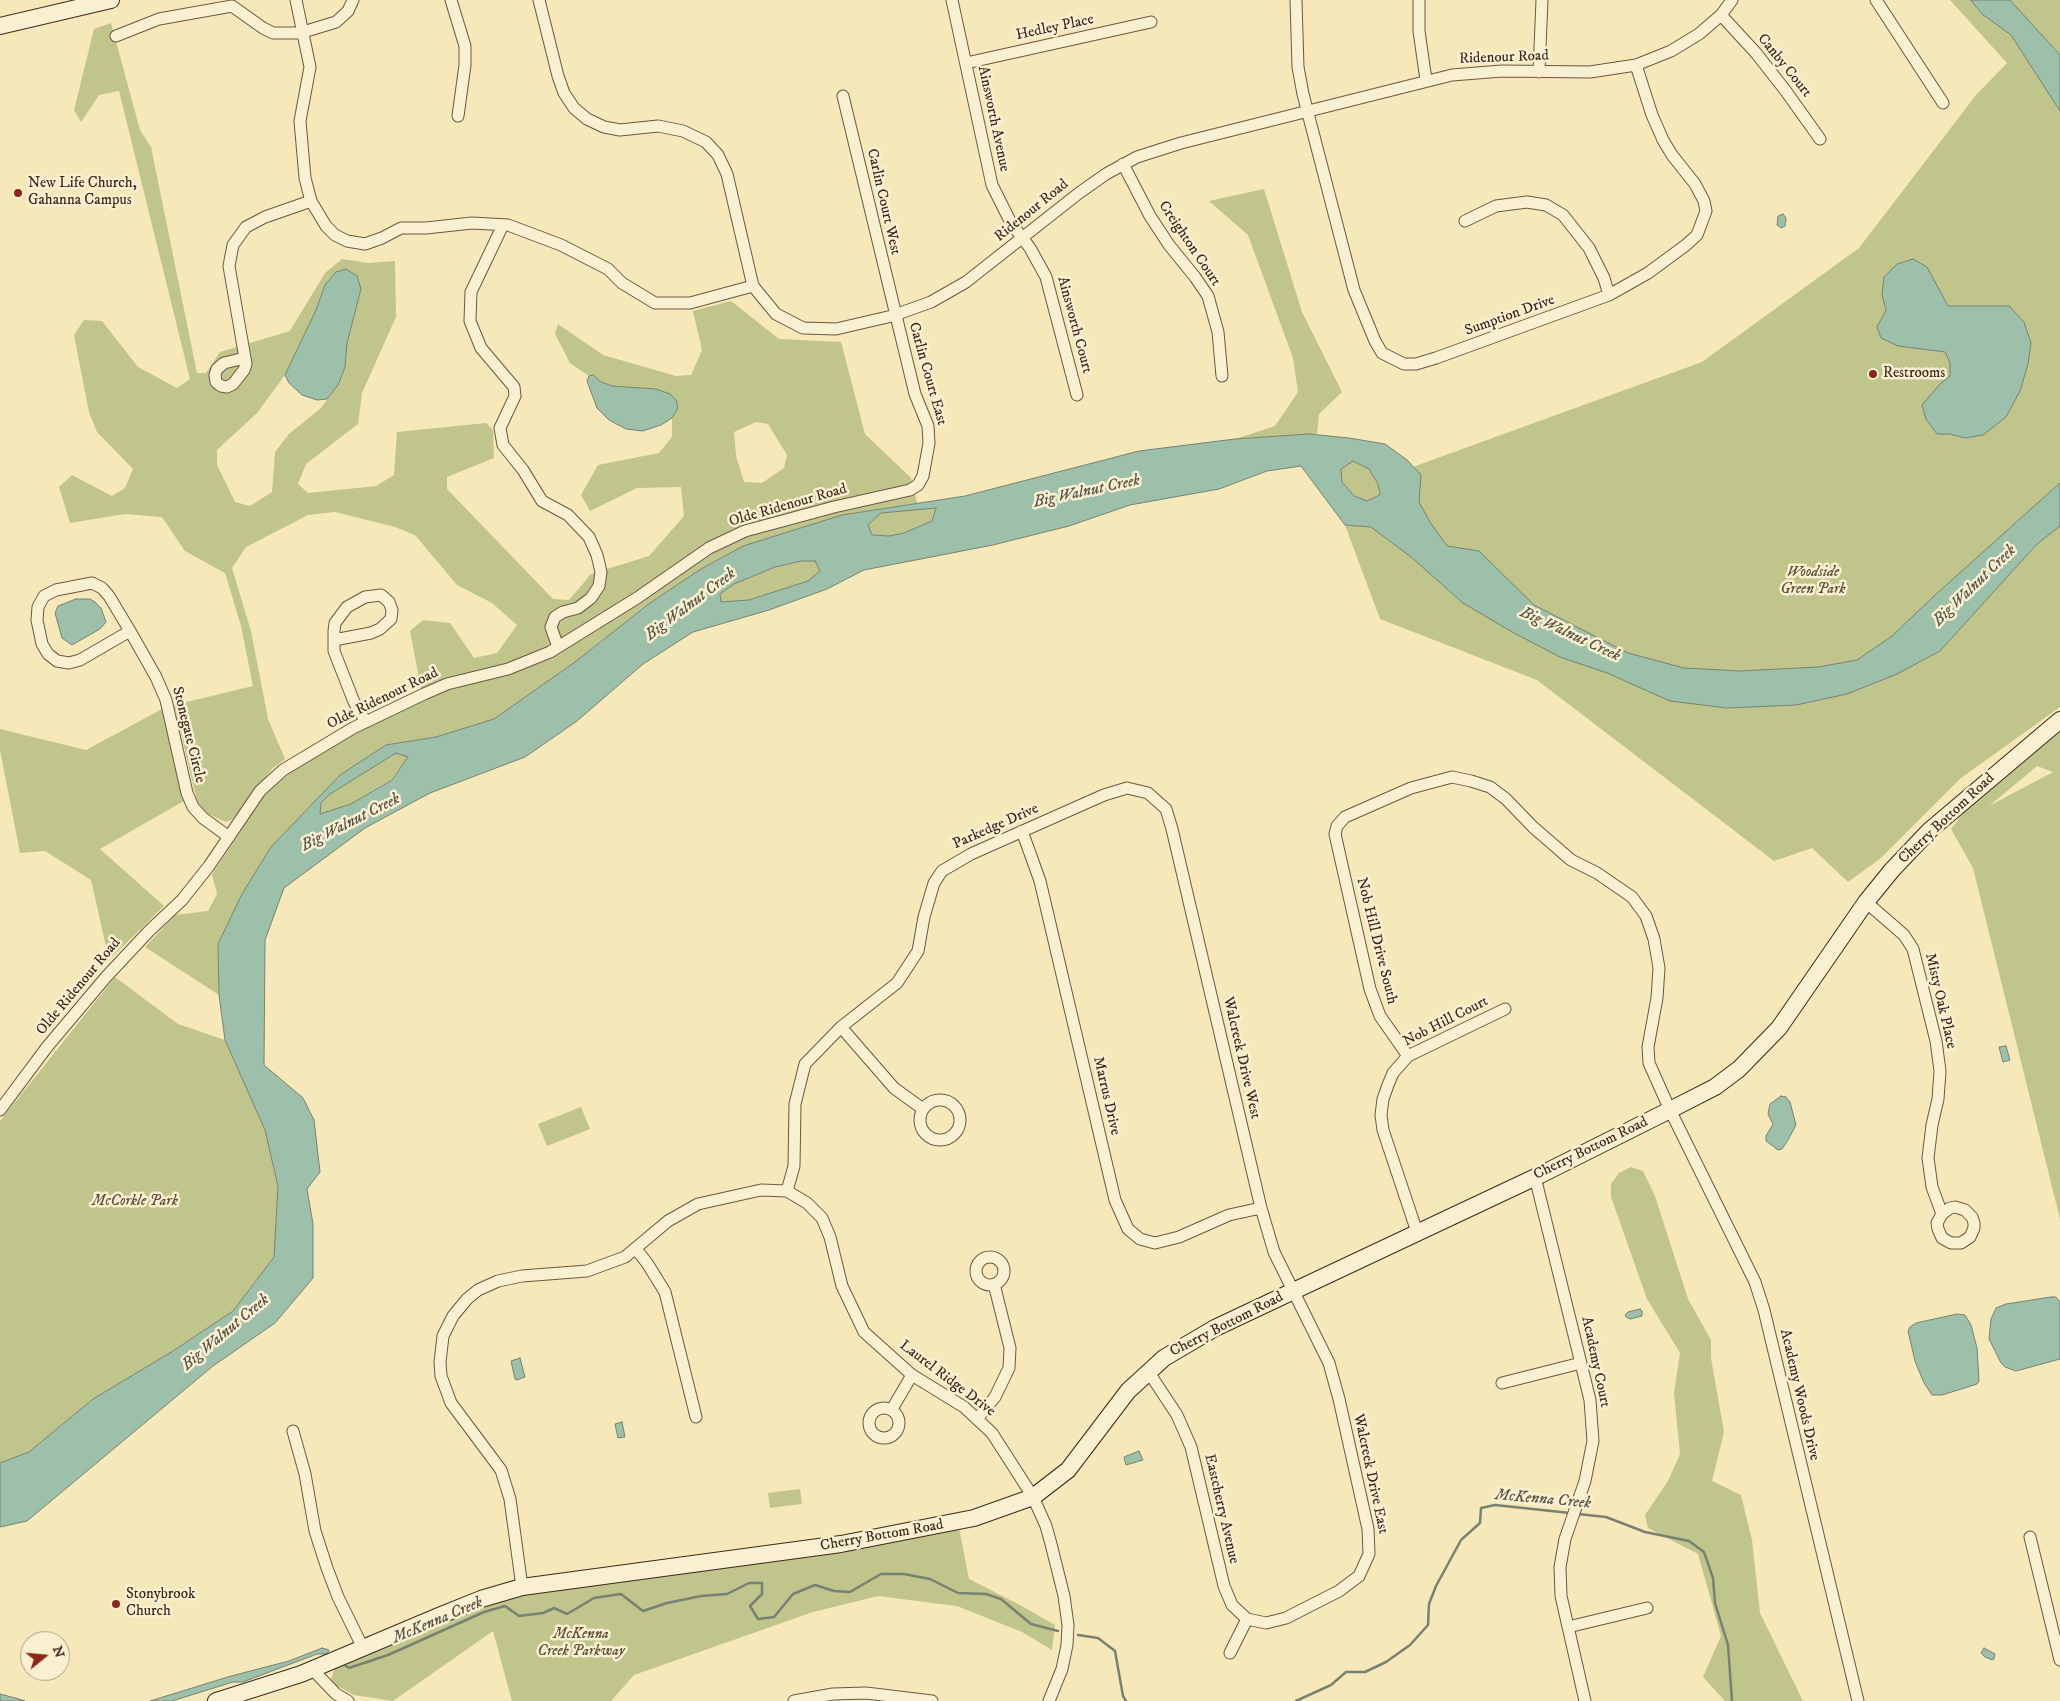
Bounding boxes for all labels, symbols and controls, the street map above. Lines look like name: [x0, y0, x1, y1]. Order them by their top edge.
street label: Hedley Place: [1014, 11, 1096, 45]
street label: Canby Court: [1753, 31, 1815, 101]
street label: Ridenour Road: [1459, 47, 1549, 69]
street label: Ainsworth Avenue: [973, 64, 1013, 174]
street label: Carlin Court West: [862, 147, 904, 257]
place label: New Life Church, Gahanna Campus: [28, 175, 137, 210]
street label: Ridenour Road: [991, 176, 1073, 246]
marker: New Life Church, Gahanna Campus: [12, 187, 24, 199]
street label: Creighton Court: [1154, 198, 1224, 290]
street label: Ainsworth Court: [1052, 275, 1096, 375]
street label: Sumption Drive: [1463, 291, 1557, 341]
street label: Carlin Court East: [904, 320, 950, 428]
place label: Restrooms: [1883, 365, 1945, 383]
marker: Restrooms: [1867, 368, 1879, 380]
water label: Big Walnut Creek: [1032, 471, 1142, 513]
street label: Olde Ridenour Road: [727, 481, 849, 531]
water label: Big Walnut Creek: [1929, 542, 2021, 630]
park label: Woodside Green Park: [1780, 564, 1846, 599]
water label: Big Walnut Creek: [642, 565, 740, 645]
water label: Big Walnut Creek: [1517, 603, 1623, 667]
street label: Olde Ridenour Road: [324, 664, 442, 734]
street label: Stonegate Circle: [167, 685, 209, 785]
street label: Cherry Bottom Road: [1895, 770, 1999, 868]
water label: Big Walnut Creek: [298, 790, 404, 856]
street label: Parkedge Drive: [950, 800, 1042, 854]
street label: Nob Hill Drive South: [1352, 876, 1400, 1006]
street label: Olde Ridenour Road: [33, 935, 125, 1039]
street label: Misty Oak Place: [1920, 951, 1960, 1051]
street label: Nob Hill Court: [1400, 993, 1492, 1051]
street label: Walcreek Drive West: [1218, 995, 1264, 1121]
street label: Marrus Drive: [1088, 1055, 1124, 1137]
street label: Cherry Bottom Road: [1531, 1114, 1651, 1184]
park label: McCorkle Park: [92, 1193, 178, 1211]
street label: Cherry Bottom Road: [1167, 1289, 1287, 1361]
water label: Big Walnut Creek: [178, 1291, 274, 1375]
street label: Academy Court: [1577, 1315, 1613, 1409]
street label: Academy Woods Drive: [1775, 1328, 1823, 1462]
street label: Laurel Ridge Drive: [896, 1337, 998, 1421]
street label: Walcreek Drive East: [1348, 1412, 1392, 1536]
street label: Eastcherry Avenue: [1200, 1452, 1242, 1566]
water label: McKenna Creek: [1494, 1486, 1592, 1514]
street label: Cherry Bottom Road: [819, 1516, 945, 1556]
place label: Stonybrook Church: [126, 1586, 195, 1621]
water label: McKenna Creek: [390, 1593, 486, 1649]
marker: Stonybrook Church: [110, 1598, 122, 1610]
park label: McKenna Creek Parkway: [537, 1626, 625, 1661]
north arrow: [20, 1631, 70, 1681]
text: N: [48, 1644, 69, 1660]

